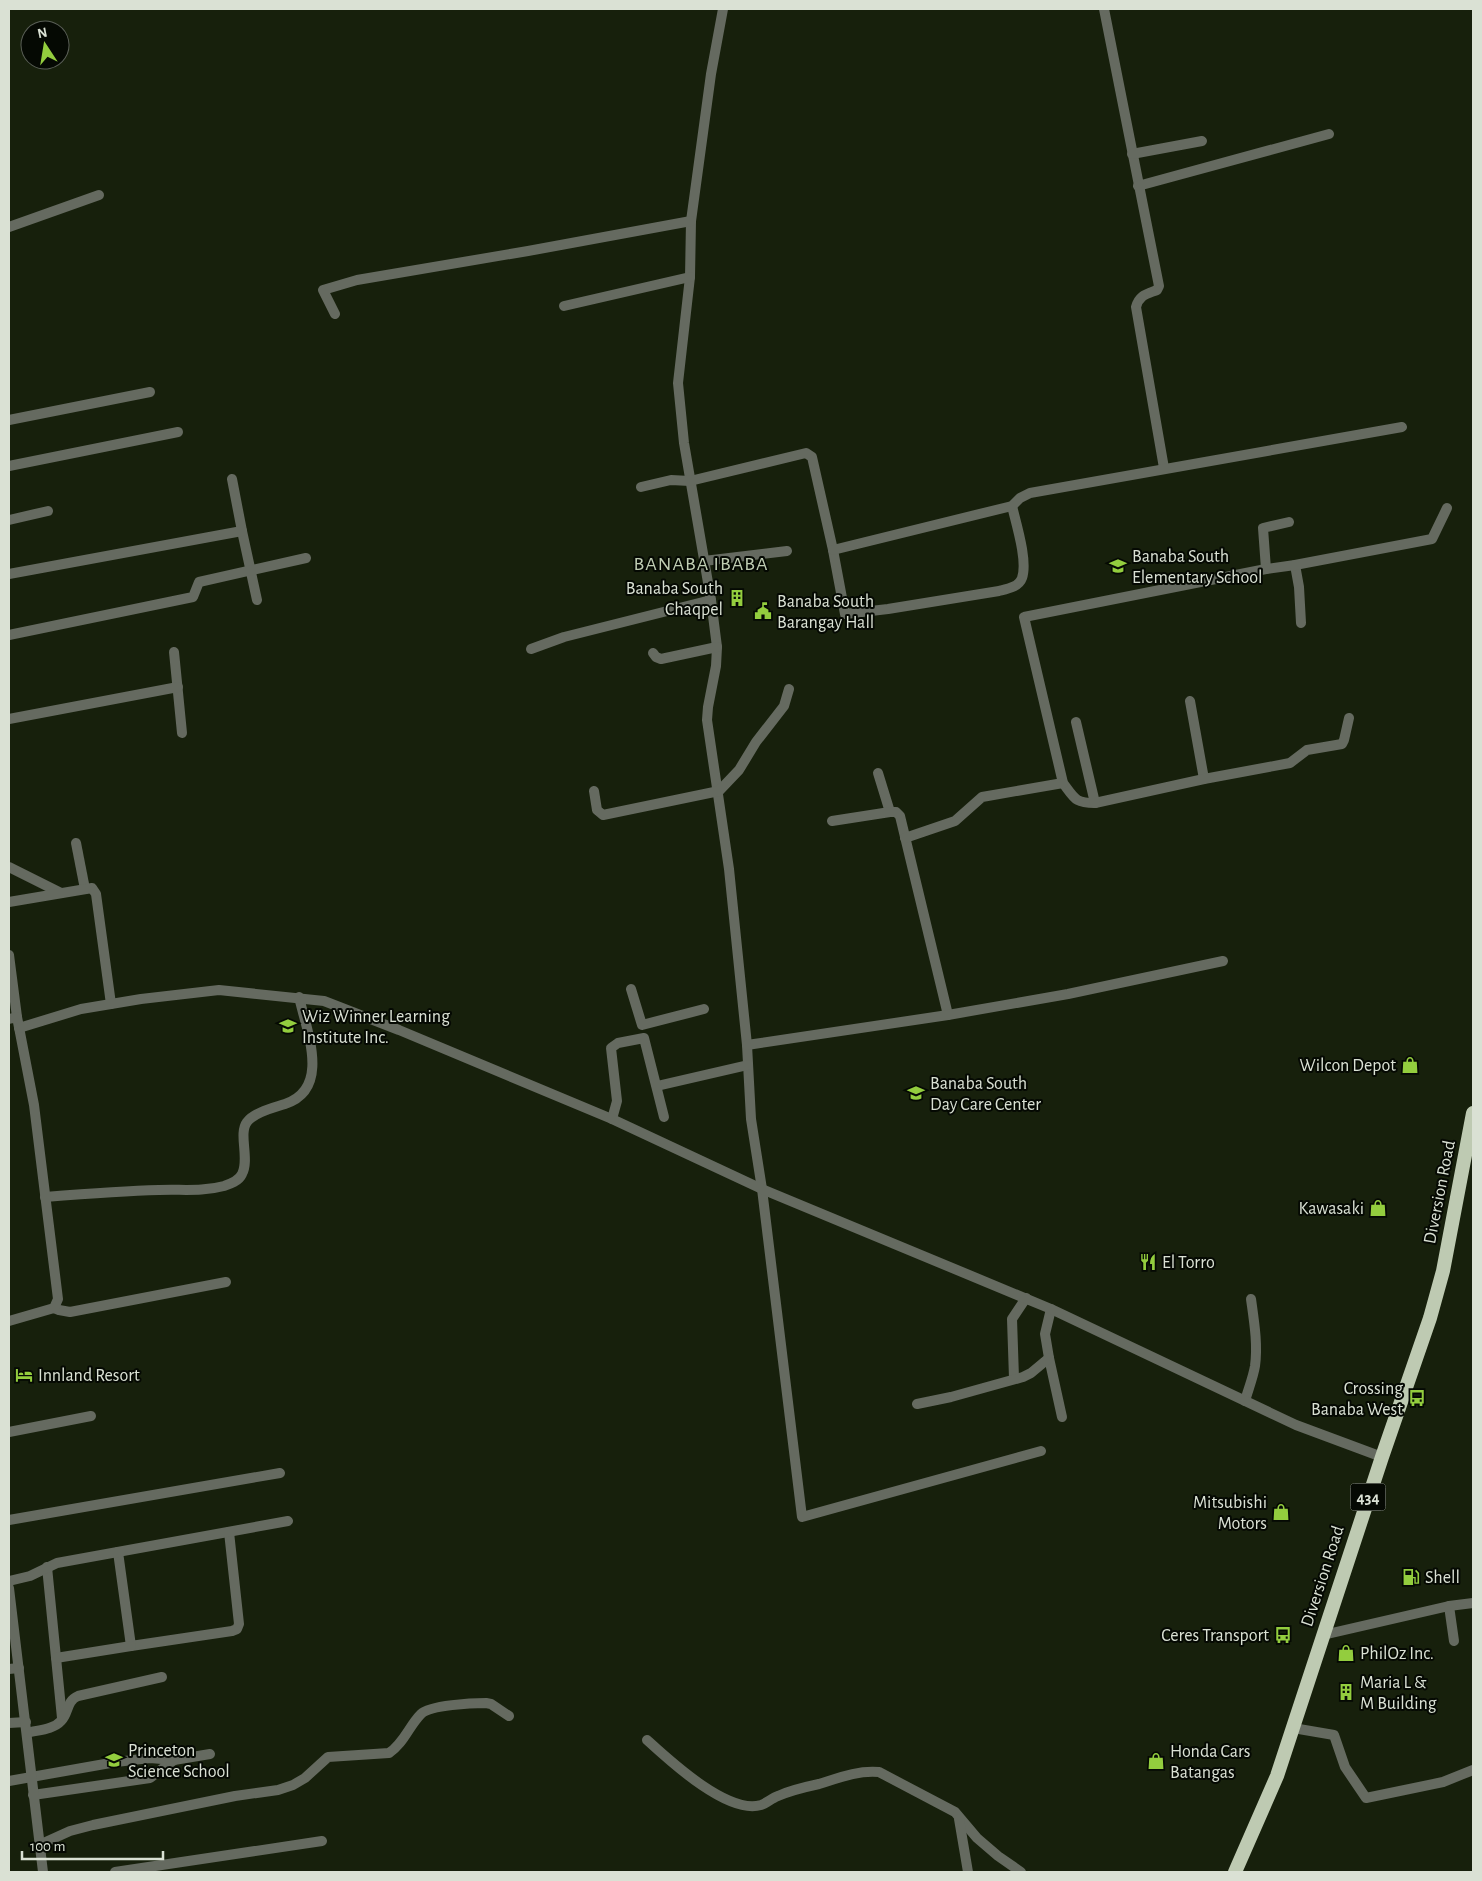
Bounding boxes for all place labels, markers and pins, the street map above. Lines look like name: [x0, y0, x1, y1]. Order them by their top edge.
place label: Banaba South Elementary School: [1132, 548, 1263, 587]
school or university icon: Banaba South Elementary School: [1108, 556, 1128, 576]
place label: Banaba South Chaqpel: [626, 580, 723, 619]
building icon: Banaba South Chaqpel: [727, 588, 747, 608]
place label: Banaba South Barangay Hall: [777, 593, 874, 632]
public building icon: Banaba South Barangay Hall: [753, 601, 773, 621]
place label: Wiz Winner Learning Institute Inc.: [302, 1008, 450, 1047]
school or university icon: Wiz Winner Learning Institute Inc.: [278, 1016, 298, 1036]
shop icon: Wilcon Depot: [1400, 1055, 1420, 1075]
place label: Wilcon Depot: [1300, 1057, 1396, 1075]
place label: Banaba South Day Care Center: [930, 1075, 1041, 1114]
school or university icon: Banaba South Day Care Center: [906, 1083, 926, 1103]
shop icon: Kawasaki: [1368, 1198, 1388, 1218]
place label: Kawasaki: [1299, 1200, 1364, 1218]
restaurant icon: El Torro: [1138, 1252, 1158, 1272]
place label: El Torro: [1162, 1254, 1215, 1272]
hotel icon: Innland Resort: [14, 1365, 34, 1385]
place label: Innland Resort: [38, 1367, 140, 1385]
place label: Crossing Banaba West: [1311, 1380, 1403, 1419]
bus stop icon: Crossing Banaba West: [1407, 1388, 1427, 1408]
place label: Mitsubishi Motors: [1193, 1494, 1267, 1533]
shop icon: Mitsubishi Motors: [1271, 1502, 1291, 1522]
fuel station icon: Shell: [1401, 1567, 1421, 1587]
place label: Shell: [1425, 1569, 1460, 1587]
bus stop icon: Ceres Transport: [1273, 1625, 1293, 1645]
place label: Ceres Transport: [1161, 1627, 1269, 1645]
shop icon: PhilOz Inc.: [1336, 1643, 1356, 1663]
place label: PhilOz Inc.: [1360, 1645, 1434, 1663]
place label: Maria L & M Building: [1360, 1674, 1437, 1713]
building icon: Maria L & M Building: [1336, 1682, 1356, 1702]
place label: Princeton Science School: [128, 1742, 230, 1781]
place label: Honda Cars Batangas: [1170, 1743, 1250, 1782]
school or university icon: Princeton Science School: [104, 1750, 124, 1770]
shop icon: Honda Cars Batangas: [1146, 1751, 1166, 1771]

